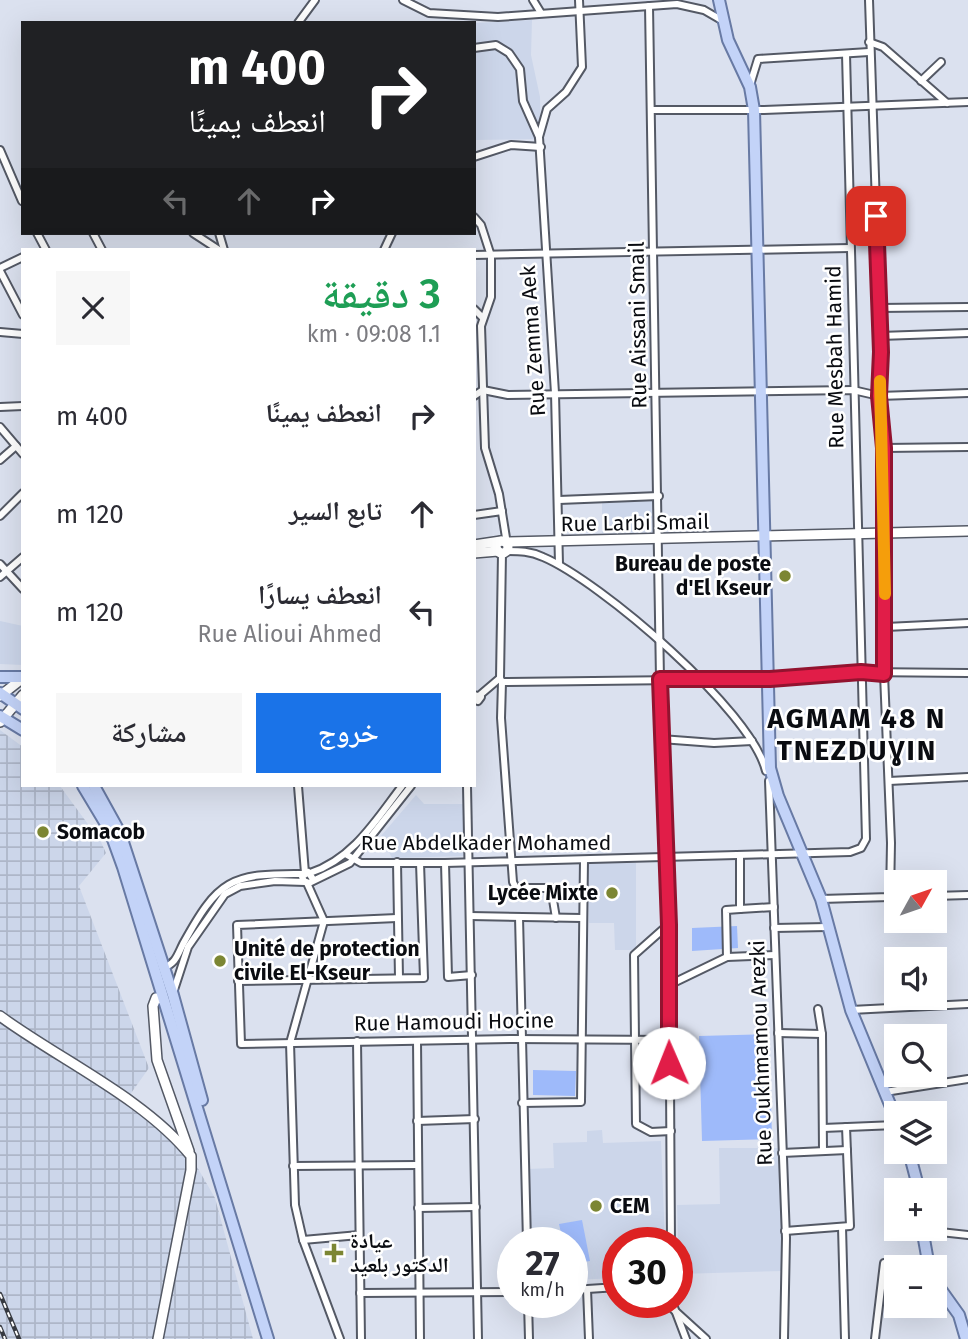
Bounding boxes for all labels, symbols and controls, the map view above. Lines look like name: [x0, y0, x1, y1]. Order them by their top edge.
text: 400 m: [188, 38, 326, 97]
icon: right: [350, 49, 441, 140]
text: انعطف يمينًا: [188, 102, 326, 140]
icon: left: [157, 182, 195, 220]
icon: ahead: [230, 182, 268, 220]
icon: right: [303, 182, 341, 220]
pin: [846, 186, 906, 246]
icon: arrive: [857, 197, 895, 235]
street label: Rue Aissani Smail: [624, 241, 652, 409]
street label: Rue Zemma Aek: [515, 264, 551, 417]
street label: Rue Mesbah Hamid: [820, 265, 850, 449]
text: 3 دقيقة: [322, 269, 441, 319]
button: close: [56, 271, 130, 345]
text: 1.1 km · 09:08: [307, 320, 441, 348]
icon: right: [403, 397, 441, 435]
text: انعطف يمينًا: [266, 398, 382, 429]
text: 400 m: [56, 401, 128, 432]
icon: ahead: [403, 495, 441, 533]
text: تابع السير: [289, 496, 382, 527]
text: 120 m: [56, 499, 124, 530]
street label: Rue Larbi Smail: [560, 509, 710, 537]
place label: Bureau de poste d'El Kseur: [615, 551, 772, 601]
marker: Bureau de poste d'El Kseur: [777, 568, 793, 584]
text: انعطف يسارًا: [258, 580, 382, 611]
icon: left: [403, 593, 441, 631]
text: 120 m: [56, 597, 124, 628]
text: Rue Alioui Ahmed: [198, 620, 382, 648]
button: مشاركة: [56, 693, 242, 773]
button: خروج: [256, 693, 441, 773]
district label: AGMAM 48 N TNEZDUƔIN: [767, 702, 946, 767]
place label: Somacob: [57, 819, 145, 845]
marker: Somacob: [35, 824, 51, 840]
street label: Rue Abdelkader Mohamed: [361, 830, 611, 856]
north arrow: [884, 870, 947, 933]
map controls: [884, 870, 947, 1318]
place label: Lycée Mixte: [488, 880, 598, 906]
marker: Lycée Mixte: [604, 885, 620, 901]
place label: Unité de protection civile El-Kseur: [234, 936, 420, 986]
street label: Rue Oukhmamou Arezki: [744, 940, 778, 1166]
button: sound: [884, 947, 947, 1010]
marker: Unité de protection civile El-Kseur: [212, 953, 228, 969]
street label: Rue Hamoudi Hocine: [354, 1007, 554, 1037]
button: search: [884, 1024, 947, 1087]
position arrow: [632, 1026, 706, 1100]
button: layers: [884, 1101, 947, 1164]
button: +: [884, 1178, 947, 1241]
place label: CEM: [610, 1193, 650, 1219]
marker: CEM: [588, 1198, 604, 1214]
speed limit sign: 30: [602, 1227, 693, 1318]
place label: عيادة الدكتور بلعيد: [350, 1228, 449, 1278]
text: 27: [525, 1242, 560, 1284]
marker: عيادة الدكتور بلعيد: [324, 1243, 344, 1263]
button: −: [884, 1255, 947, 1318]
text: km/h: [520, 1279, 565, 1301]

